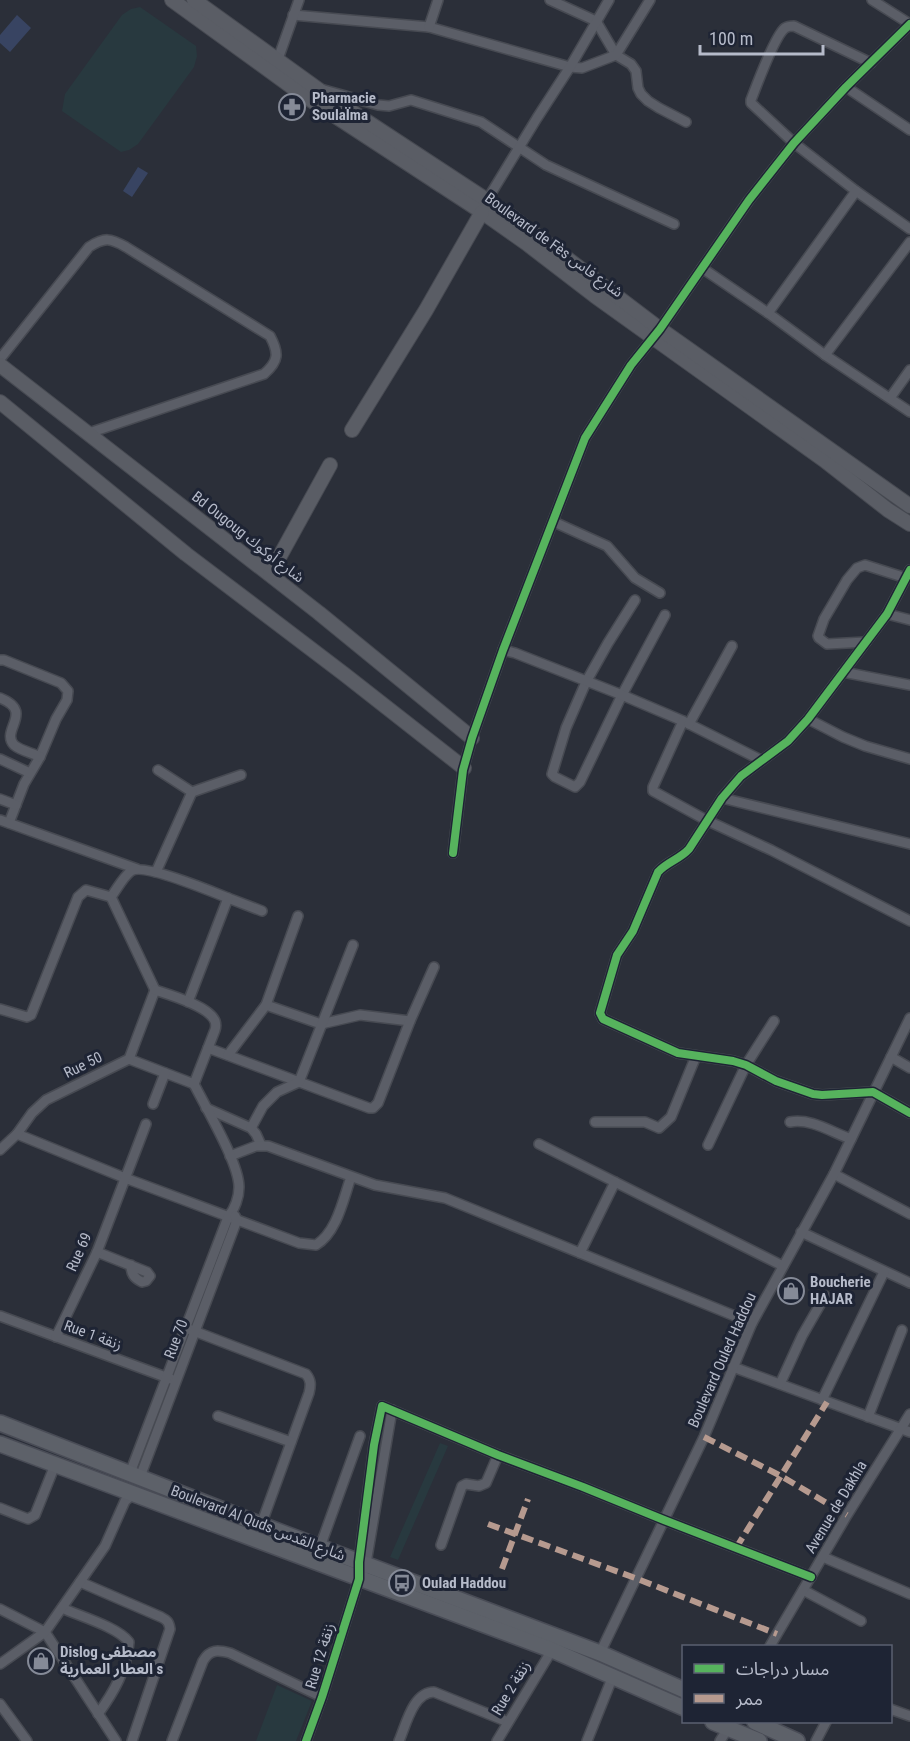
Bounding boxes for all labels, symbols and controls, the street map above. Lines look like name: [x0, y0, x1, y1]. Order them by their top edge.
scale bar: [700, 18, 823, 56]
text: 100 m: [709, 28, 753, 49]
place label: Pharmacie SoulaÏma: [312, 89, 376, 124]
pharmacy icon: Pharmacie SoulaÏma: [277, 92, 307, 122]
street label: Boulevard de Fès شارع فاس: [480, 189, 627, 304]
street label: Bd Ougoug شارع أوكوك: [186, 487, 308, 589]
street label: Rue 50: [61, 1048, 105, 1082]
street label: Rue 69: [63, 1230, 95, 1274]
place label: Boucherie HAJAR: [810, 1273, 871, 1308]
shop icon: Boucherie HAJAR: [776, 1276, 806, 1306]
street label: Boulevard Ouled Haddou: [684, 1290, 760, 1430]
street label: Rue 1 زنقة: [62, 1316, 124, 1354]
street label: Rue 70: [160, 1317, 192, 1361]
street label: Avenue de Dakhla: [801, 1457, 871, 1557]
street label: Boulevard Al Quds شارع القدس: [167, 1481, 348, 1568]
bus stop icon: Oulad Haddou: [387, 1568, 417, 1598]
place label: Oulad Haddou: [422, 1574, 506, 1592]
street label: Rue 12 زنقة: [301, 1621, 339, 1691]
place label: Dislog مصطفى العطار العمارية s: [60, 1643, 163, 1678]
legend: [682, 1645, 892, 1723]
shop icon: Dislog مصطفى العطار العمارية s: [26, 1646, 56, 1676]
street label: Rue 2 زنقة: [488, 1657, 534, 1719]
text: مسار دراجات: [736, 1658, 829, 1680]
text: ممر: [735, 1688, 763, 1710]

